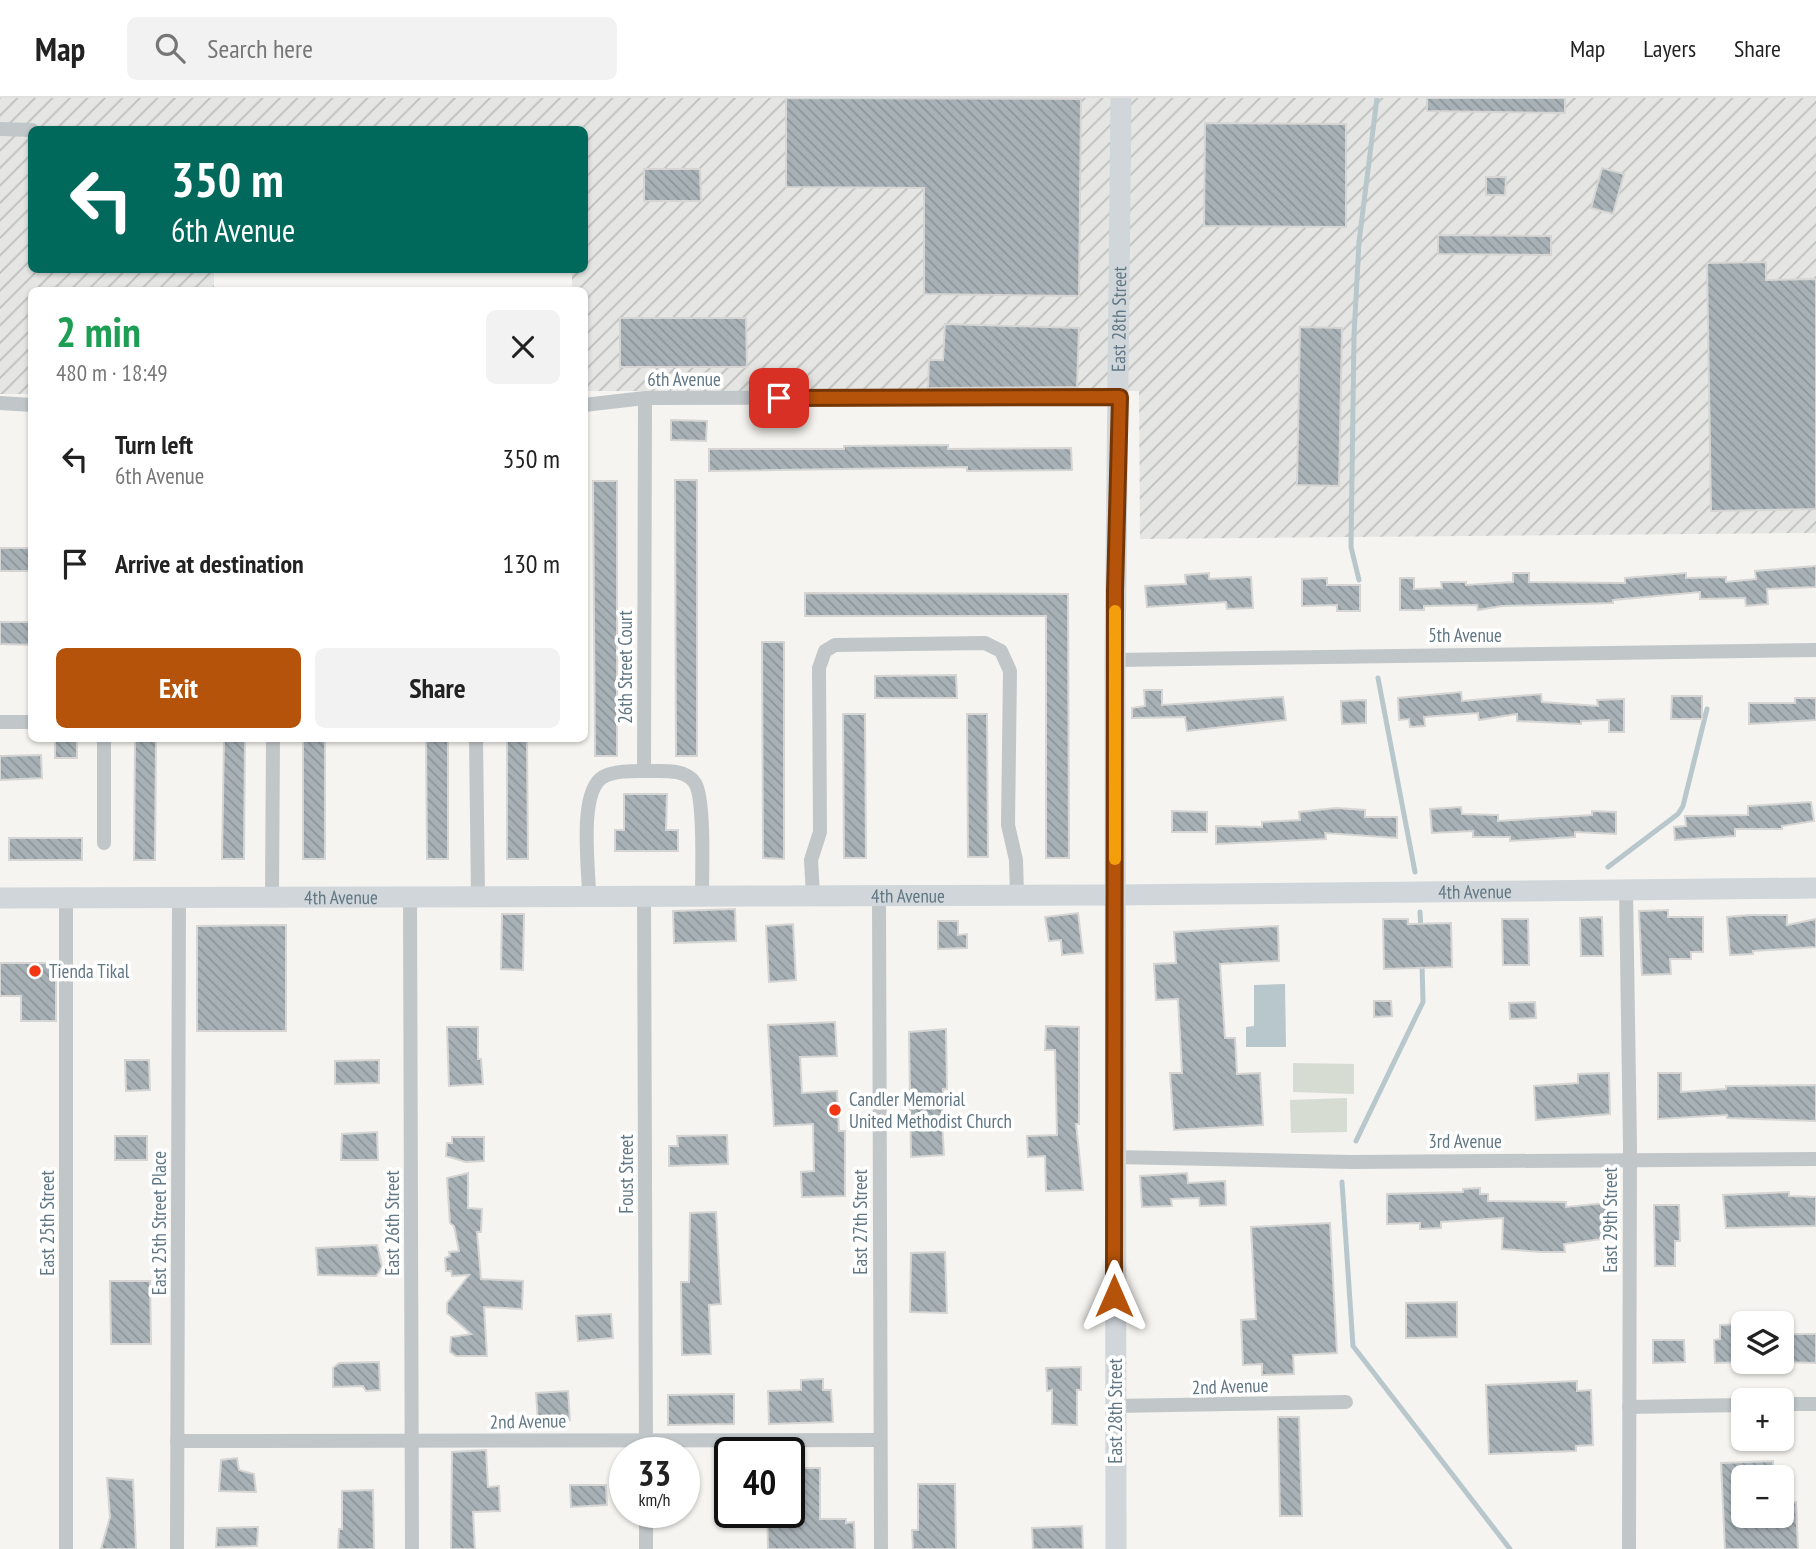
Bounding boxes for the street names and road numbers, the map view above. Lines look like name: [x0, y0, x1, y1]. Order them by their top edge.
street label: East 28th Street: [1106, 265, 1131, 372]
street label: 6th Avenue: [647, 367, 721, 391]
street label: 26th Street Court: [613, 609, 637, 724]
street label: 5th Avenue: [1428, 623, 1502, 647]
street label: 4th Avenue: [1438, 879, 1512, 904]
street label: 4th Avenue: [871, 883, 945, 908]
street label: 4th Avenue: [304, 885, 378, 909]
street label: 3rd Avenue: [1428, 1129, 1502, 1153]
street label: Foust Street: [614, 1134, 638, 1214]
street label: East 25th Street Place: [147, 1151, 171, 1295]
street label: East 29th Street: [1598, 1166, 1622, 1273]
street label: East 25th Street: [35, 1169, 59, 1276]
street label: East 26th Street: [380, 1169, 404, 1276]
street label: East 27th Street: [848, 1169, 872, 1275]
street label: East 28th Street: [1103, 1357, 1127, 1464]
street label: 2nd Avenue: [1191, 1373, 1269, 1399]
street label: 2nd Avenue: [489, 1408, 567, 1434]

